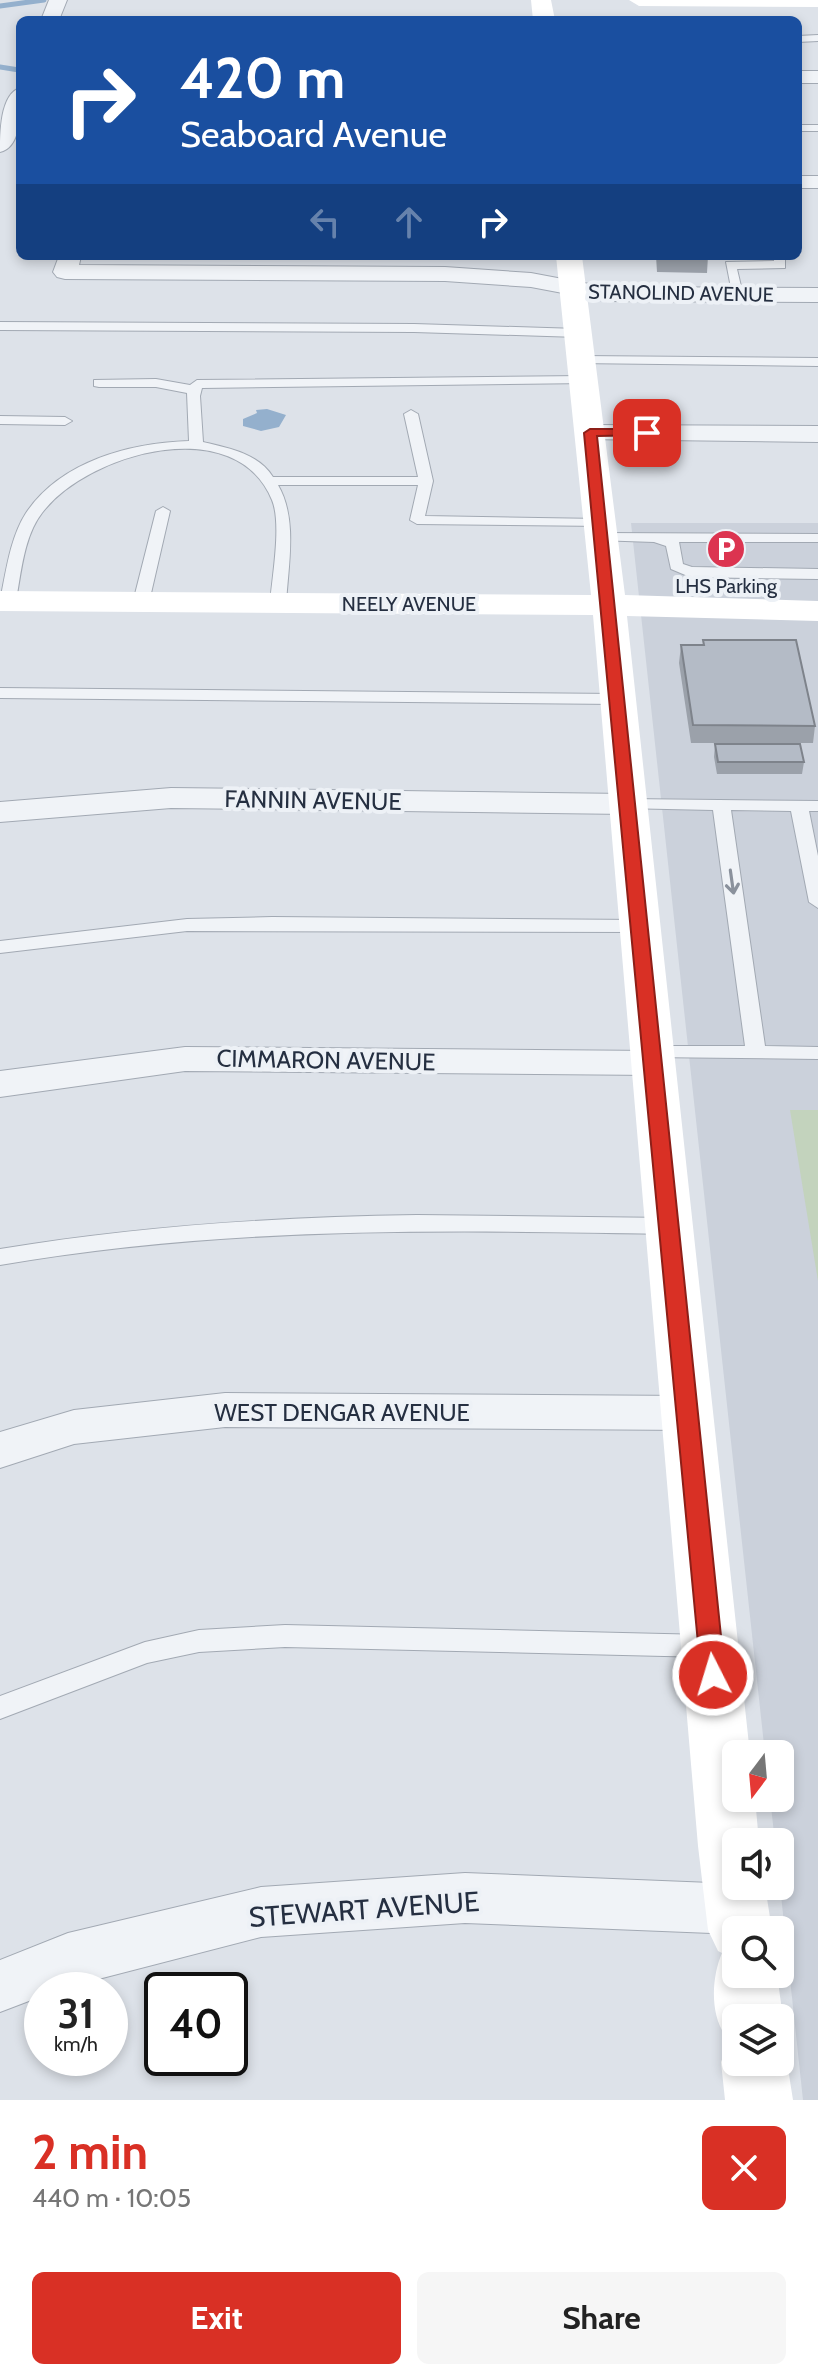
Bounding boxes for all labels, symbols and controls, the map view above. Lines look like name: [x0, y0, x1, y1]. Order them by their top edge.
text: 420 m: [180, 44, 345, 112]
icon: right: [48, 48, 152, 152]
text: Seaboard Avenue: [180, 112, 447, 156]
icon: left: [303, 200, 347, 244]
icon: ahead: [387, 200, 431, 244]
icon: right: [471, 200, 515, 244]
street label: STANOLIND AVENUE: [588, 279, 774, 307]
pin: [613, 399, 681, 467]
icon: arrive: [625, 411, 669, 455]
parking icon: LHS Parking: [705, 528, 747, 570]
place label: LHS Parking: [675, 574, 778, 598]
street label: NEELY AVENUE: [342, 592, 476, 616]
street label: FANNIN AVENUE: [224, 784, 402, 816]
one-way arrow: [725, 869, 740, 895]
street label: CIMMARON AVENUE: [216, 1044, 436, 1076]
street label: WEST DENGAR AVENUE: [214, 1398, 470, 1427]
position arrow: [671, 1633, 755, 1717]
north arrow: [722, 1740, 794, 1812]
map controls: [722, 1740, 794, 2076]
button: sound: [722, 1828, 794, 1900]
street label: STEWART AVENUE: [247, 1884, 481, 1934]
button: search: [722, 1916, 794, 1988]
speed limit sign: 40: [144, 1972, 248, 2076]
text: 31: [58, 1989, 94, 2038]
button: layers: [722, 2004, 794, 2076]
text: km/h: [54, 2032, 98, 2056]
text: 2 min: [32, 2123, 148, 2181]
button: close: [702, 2126, 786, 2210]
text: 440 m · 10:05: [32, 2182, 191, 2214]
button: Exit: [32, 2272, 401, 2364]
button: Share: [417, 2272, 786, 2364]

